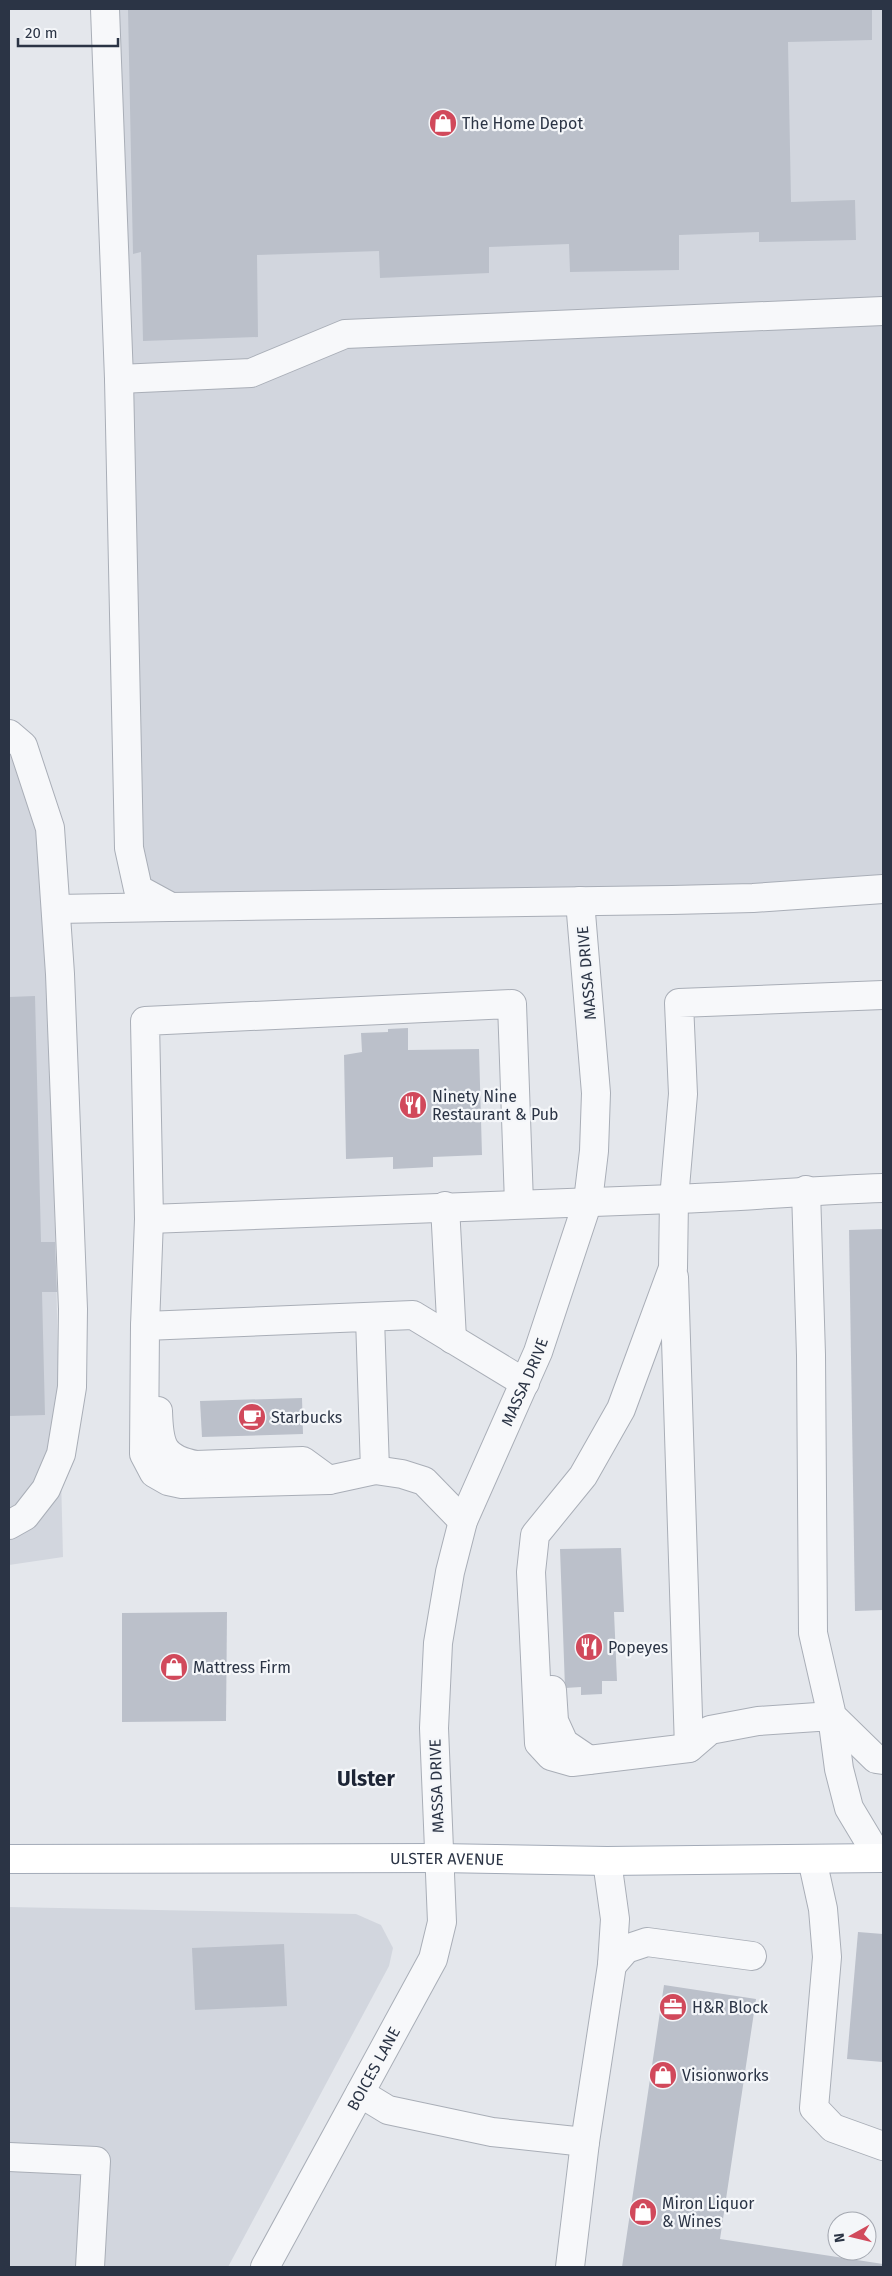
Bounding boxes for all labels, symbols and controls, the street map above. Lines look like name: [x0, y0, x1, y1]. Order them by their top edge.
scale bar: [18, 15, 118, 47]
text: 20 m: [25, 24, 58, 42]
shop icon: The Home Depot: [428, 108, 458, 138]
place label: The Home Depot: [462, 114, 583, 133]
street label: MASSA DRIVE: [573, 925, 600, 1021]
place label: Ninety Nine Restaurant & Pub: [432, 1087, 559, 1124]
restaurant icon: Ninety Nine Restaurant & Pub: [398, 1090, 428, 1120]
street label: MASSA DRIVE: [497, 1335, 552, 1429]
cafe icon: Starbucks: [237, 1402, 267, 1432]
place label: Starbucks: [271, 1408, 342, 1427]
restaurant icon: Popeyes: [574, 1632, 604, 1662]
place label: Popeyes: [608, 1638, 668, 1657]
shop icon: Mattress Firm: [159, 1652, 189, 1682]
place label: Mattress Firm: [193, 1658, 291, 1677]
street label: MASSA DRIVE: [425, 1739, 448, 1833]
district label: Ulster: [337, 1766, 395, 1792]
street label: ULSTER AVENUE: [390, 1849, 504, 1869]
office icon: H&R Block: [658, 1992, 688, 2022]
place label: H&R Block: [692, 1998, 769, 2017]
street label: BOICES LANE: [343, 2024, 404, 2114]
shop icon: Visionworks: [648, 2060, 678, 2090]
place label: Visionworks: [682, 2066, 769, 2085]
place label: Miron Liquor & Wines: [662, 2194, 755, 2231]
shop icon: Miron Liquor & Wines: [628, 2197, 658, 2227]
north arrow: [827, 2211, 877, 2261]
text: N: [831, 2232, 849, 2244]

